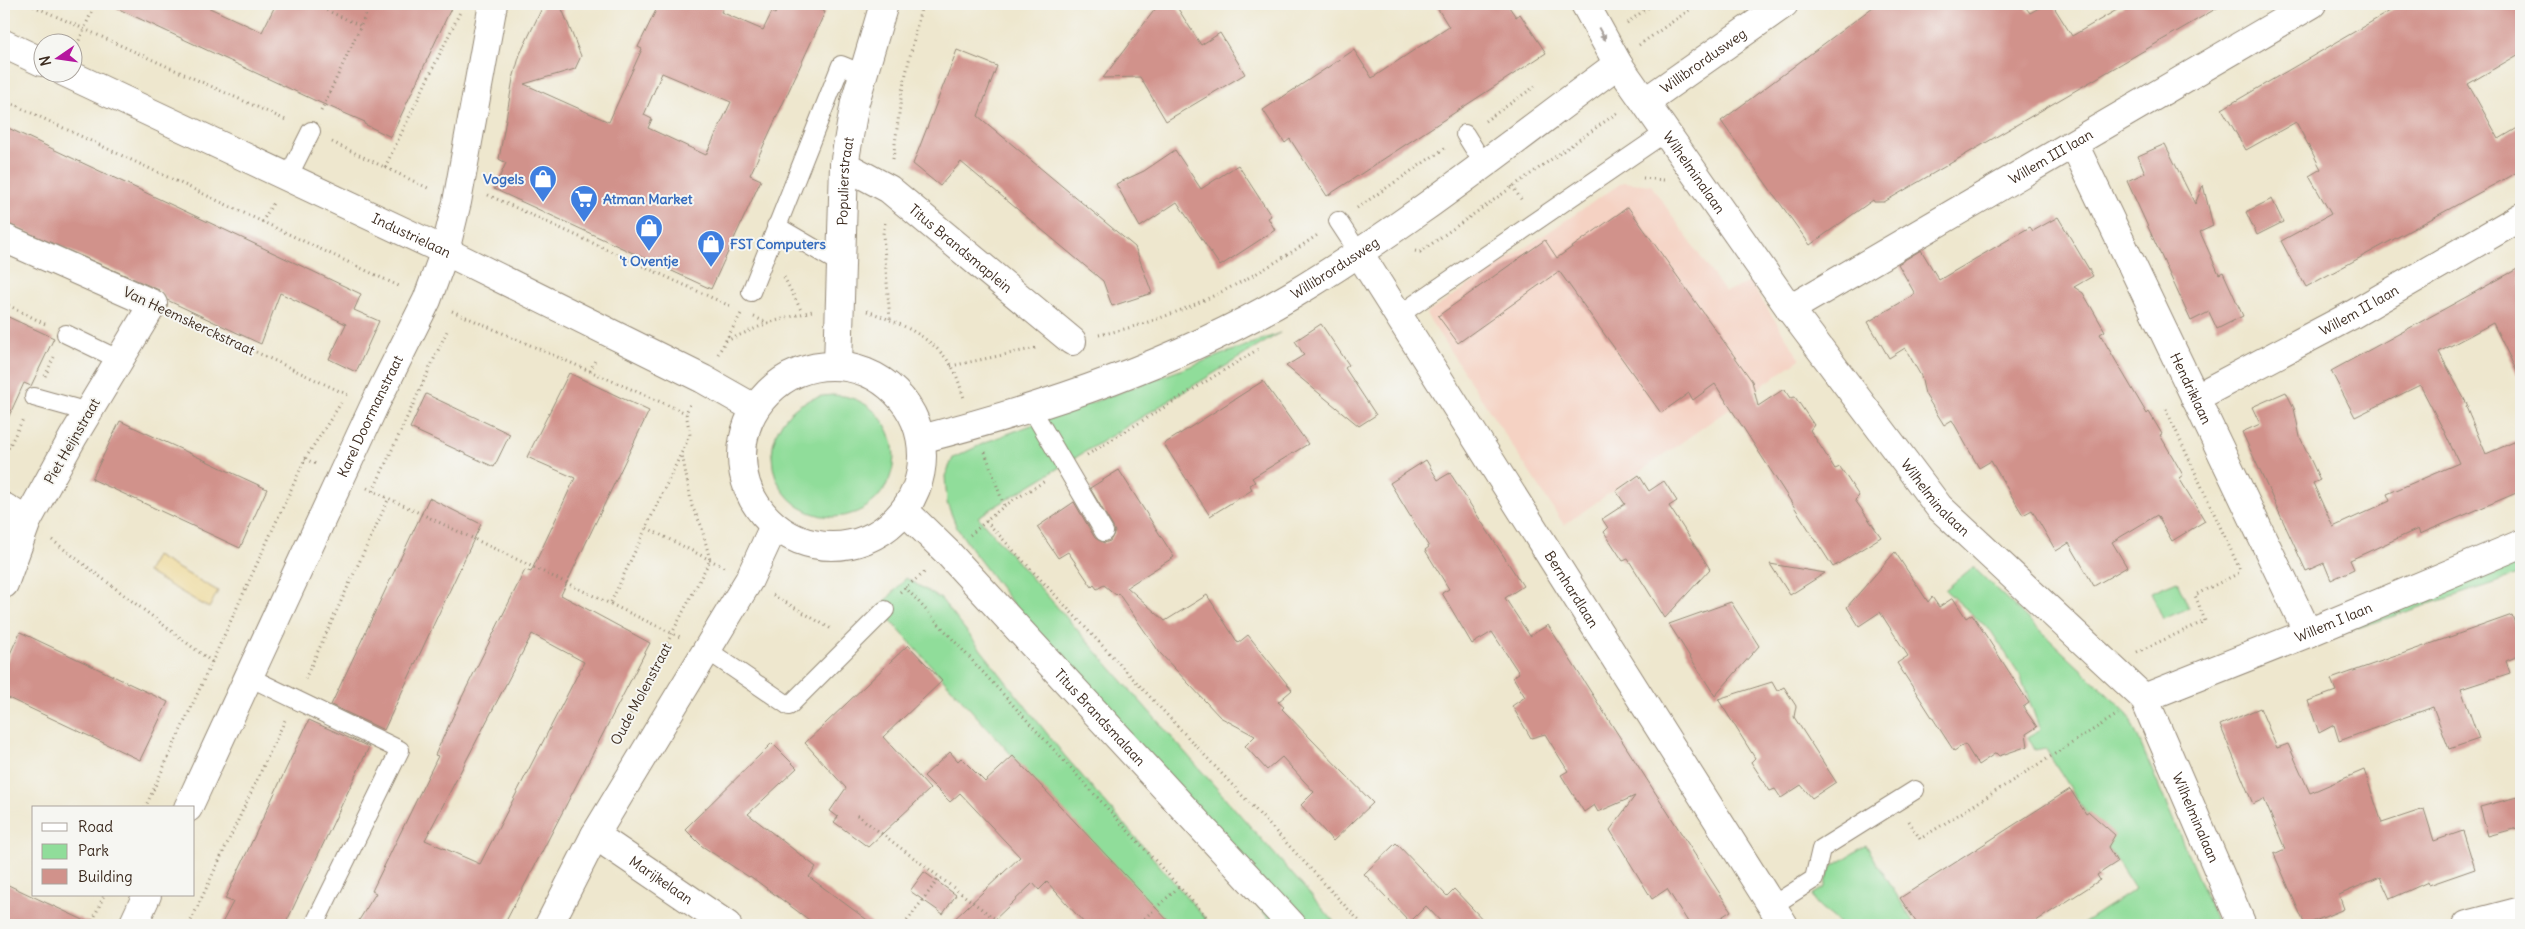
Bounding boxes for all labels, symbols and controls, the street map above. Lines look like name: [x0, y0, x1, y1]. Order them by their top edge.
street label: Willibrordusweg: [1657, 24, 1750, 97]
one-way arrow: [1597, 27, 1606, 41]
north arrow: [32, 32, 82, 82]
text: N: [35, 54, 55, 68]
street label: Willem III laan: [2006, 125, 2096, 188]
street label: Wilhelminalaan: [1659, 128, 1729, 217]
street label: Populierstraat: [833, 135, 858, 226]
shop icon: Vogels: [528, 164, 558, 203]
place label: Vogels: [483, 170, 525, 188]
supermarket icon: Atman Market: [569, 184, 599, 223]
place label: Atman Market: [603, 190, 693, 208]
street label: Titus Brandsmaplein: [905, 200, 1016, 296]
street label: Industrielaan: [369, 209, 454, 262]
shop icon: 't Oventje: [634, 213, 664, 252]
shop icon: FST Computers: [696, 229, 726, 268]
street label: Willibrordusweg: [1288, 233, 1382, 303]
place label: FST Computers: [730, 235, 827, 253]
place label: 't Oventje: [619, 252, 679, 270]
street label: Willem II laan: [2316, 281, 2402, 340]
street label: Van Heemskerckstraat: [120, 283, 258, 359]
street label: Hendriklaan: [2166, 350, 2216, 427]
street label: Karel Doormanstraat: [333, 352, 407, 480]
street label: Piet Heijnstraat: [40, 395, 104, 487]
street label: Wilhelminalaan: [1897, 455, 1973, 540]
street label: Bernhardlaan: [1541, 548, 1603, 631]
street label: Willem I laan: [2292, 598, 2375, 646]
street label: Oude Molenstraat: [606, 640, 676, 748]
street label: Titus Brandsmalaan: [1051, 665, 1149, 770]
street label: Wilhelminalaan: [2168, 770, 2223, 865]
legend: [32, 806, 195, 896]
text: Road: [78, 817, 113, 836]
text: Park: [78, 841, 109, 860]
street label: Marijkelaan: [626, 852, 696, 908]
text: Building: [78, 867, 133, 886]

